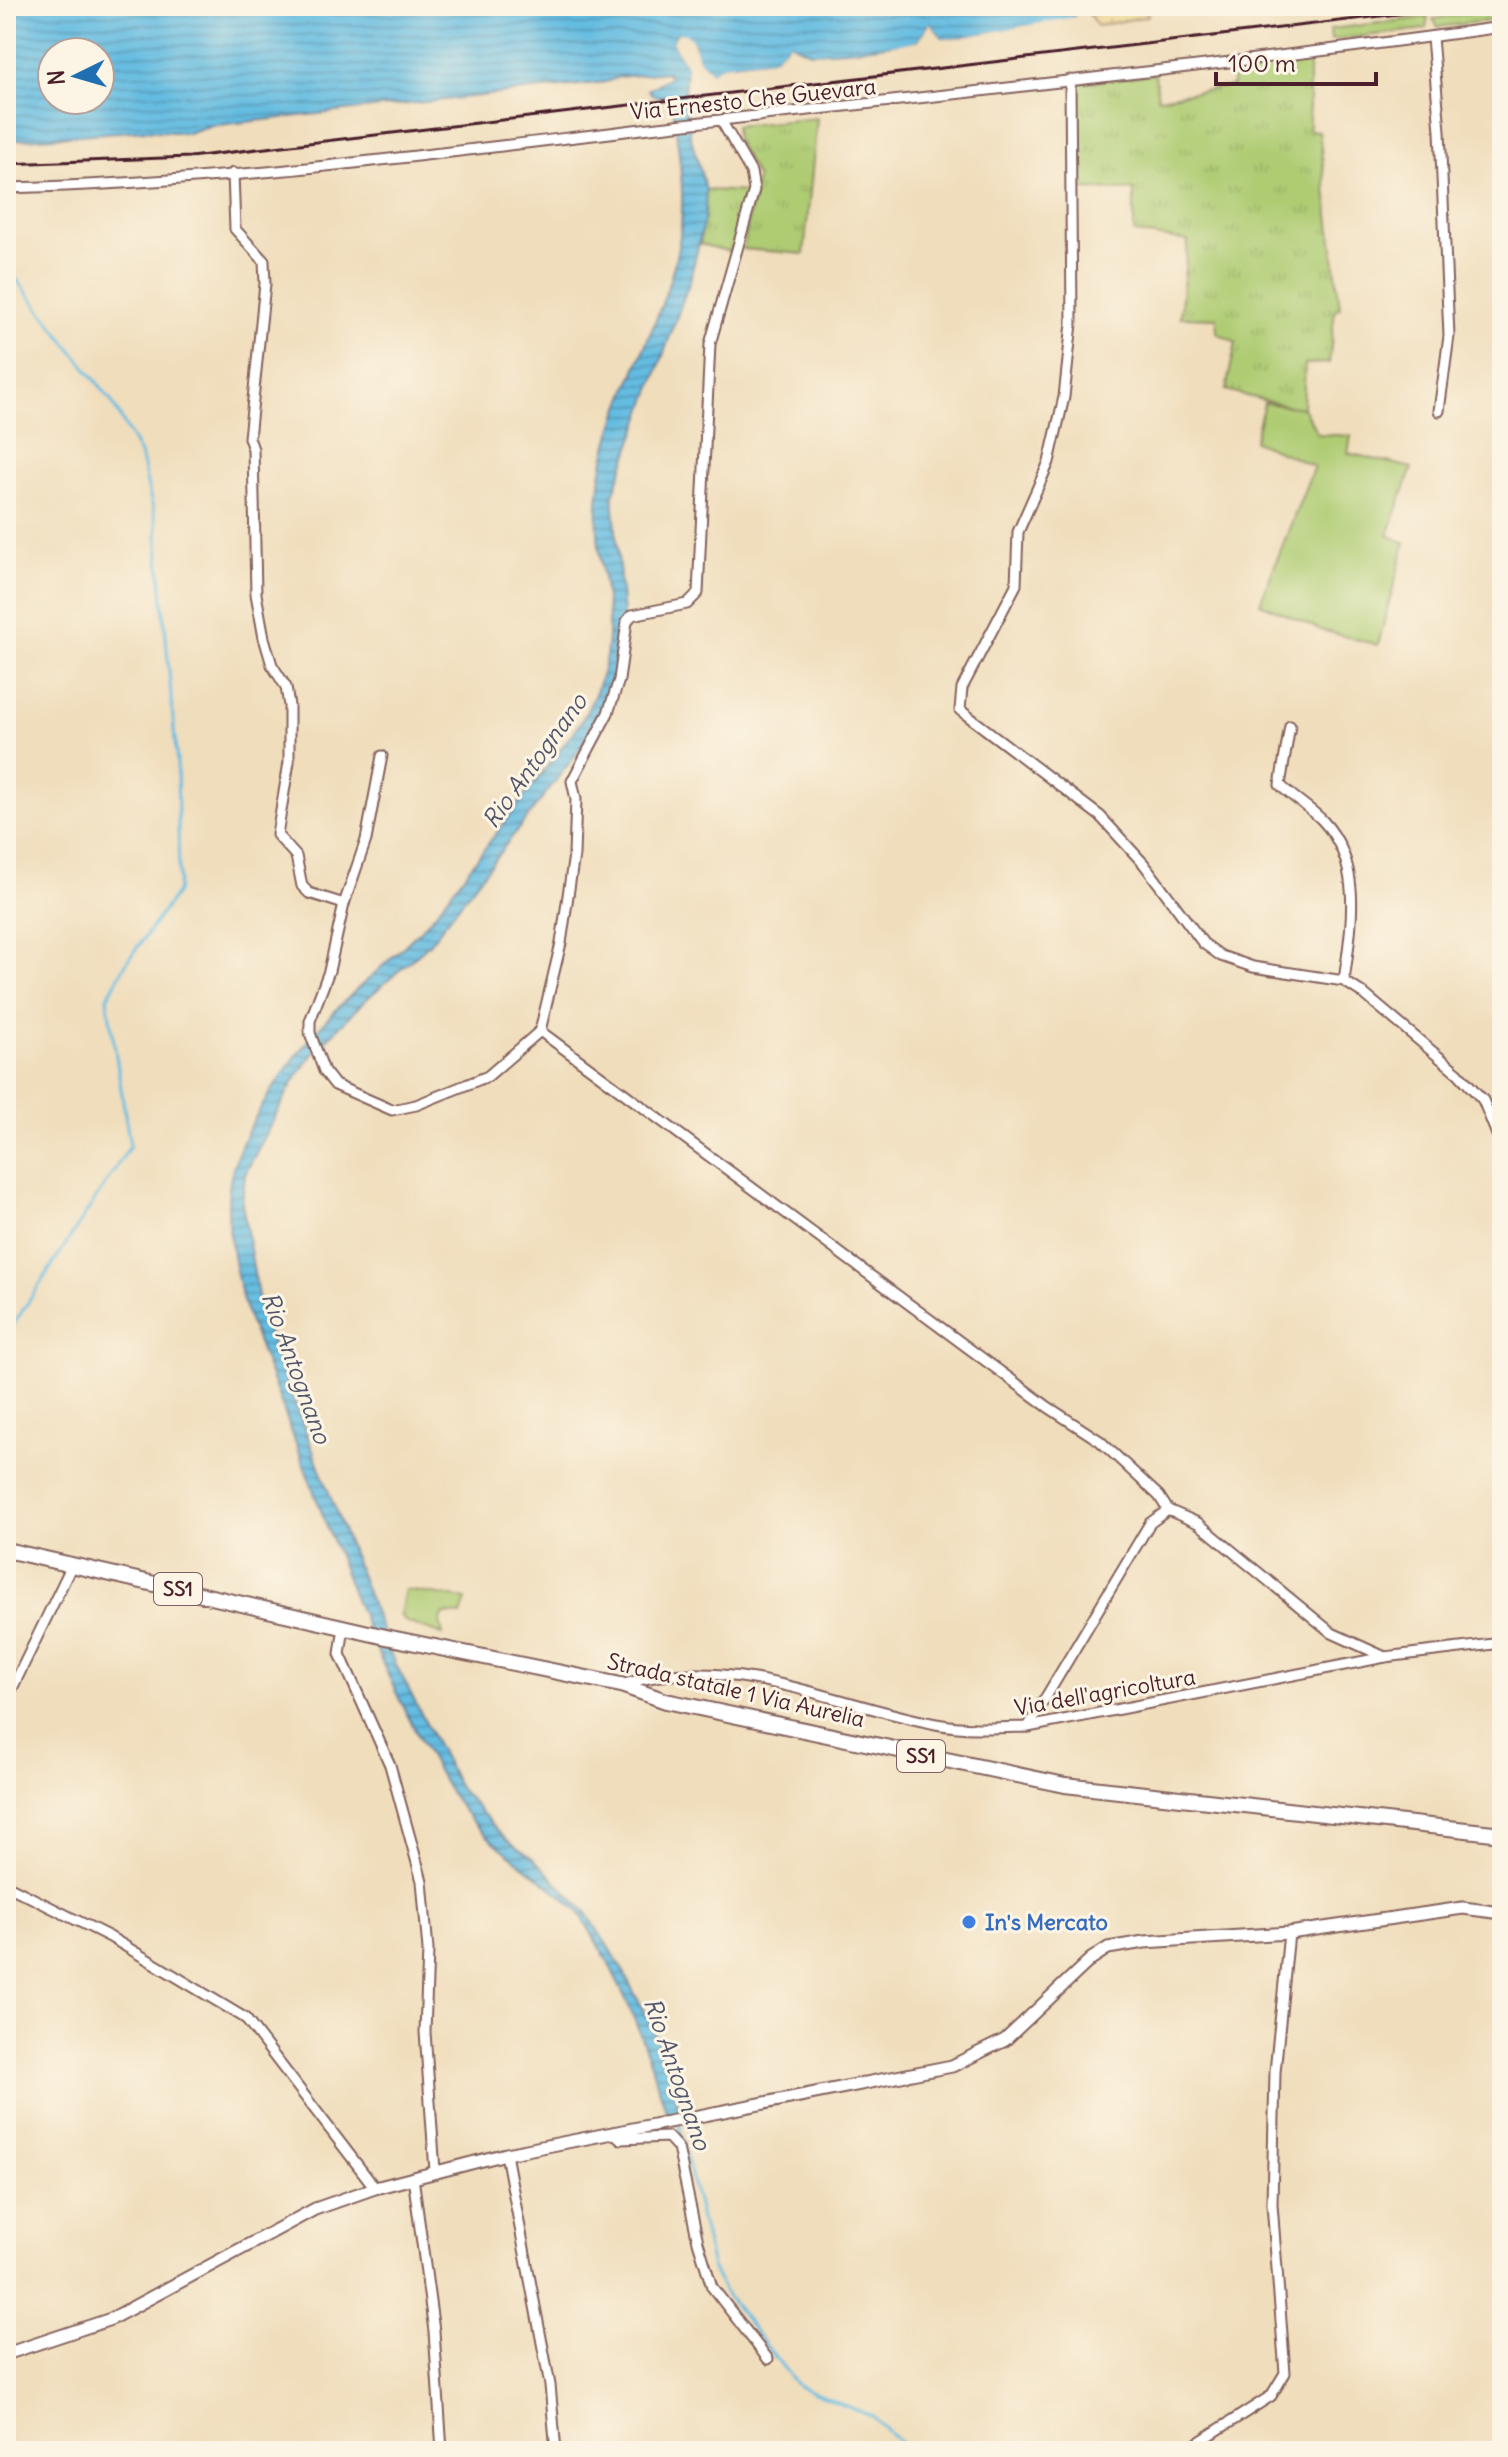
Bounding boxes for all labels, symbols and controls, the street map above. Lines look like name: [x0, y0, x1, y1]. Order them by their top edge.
north arrow: [36, 36, 116, 116]
scale bar: [1216, 36, 1376, 86]
text: 100 m: [1228, 48, 1296, 78]
text: N: [41, 69, 71, 87]
street label: Via Ernesto Che Guevara: [629, 72, 877, 126]
water label: Rio Antognano: [475, 686, 594, 834]
water label: Rio Antognano: [256, 1288, 339, 1449]
road number: SS1: [154, 1573, 202, 1605]
street label: Strada statale 1 Via Aurelia: [605, 1647, 867, 1733]
street label: Via dell'agricoltura: [1012, 1662, 1198, 1722]
road number: SS1: [897, 1740, 945, 1772]
place label: In's Mercato: [985, 1908, 1108, 1936]
marker: In's Mercato: [960, 1913, 978, 1931]
water label: Rio Antognano: [638, 1994, 718, 2155]

